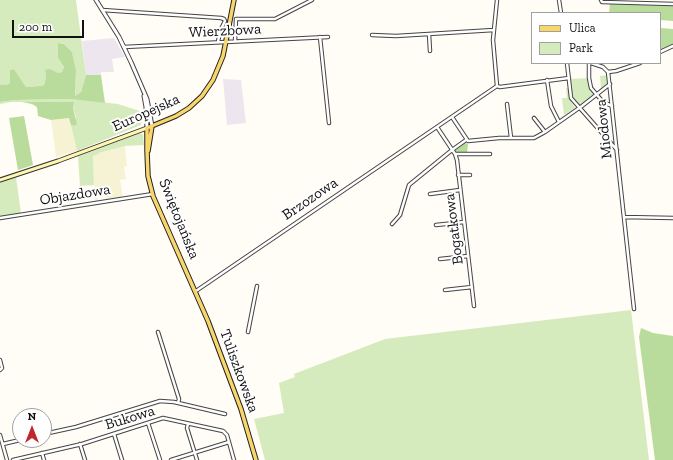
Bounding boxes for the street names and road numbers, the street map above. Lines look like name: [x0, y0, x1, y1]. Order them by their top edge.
street label: Wierzbowa: [188, 20, 262, 42]
street label: Europejska: [109, 90, 183, 136]
street label: Miodowa: [592, 98, 616, 160]
street label: Brzozowa: [279, 174, 341, 224]
street label: Świętojańska: [155, 176, 203, 262]
street label: Objazdowa: [38, 181, 112, 209]
street label: Bogatkowa: [441, 192, 467, 266]
street label: Tuliszkowska: [216, 327, 262, 415]
street label: Bukowa: [103, 402, 157, 434]

